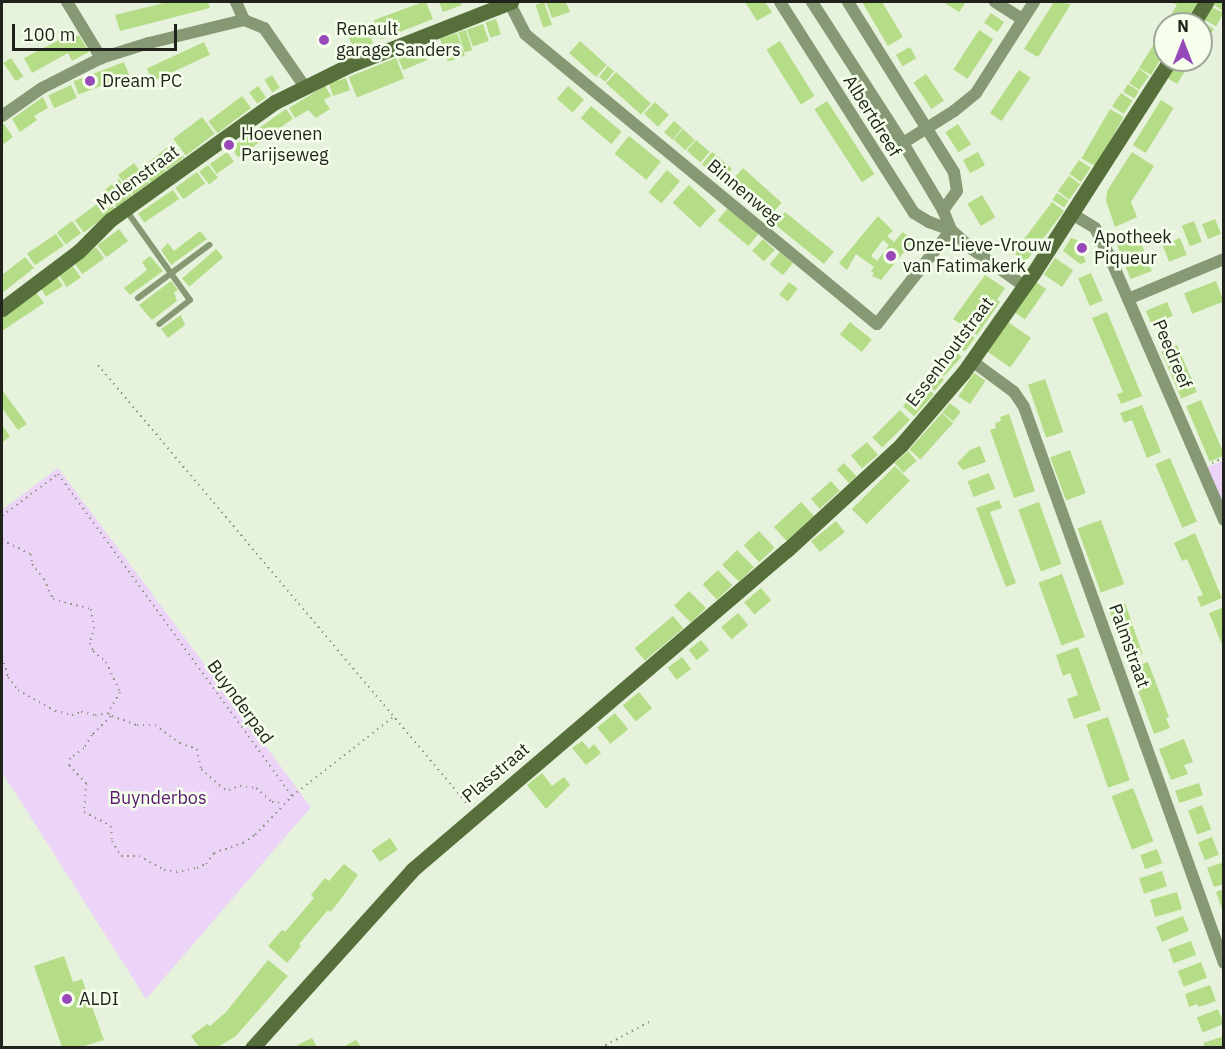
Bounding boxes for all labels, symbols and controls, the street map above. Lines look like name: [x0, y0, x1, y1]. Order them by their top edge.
scale bar: [15, 12, 180, 50]
north arrow: [1153, 12, 1213, 72]
text: N: [1177, 16, 1189, 36]
place label: Renault garage Sanders: [336, 19, 461, 62]
text: 100 m: [23, 23, 75, 46]
marker: Renault garage Sanders: [317, 33, 331, 47]
place label: Dream PC: [102, 70, 182, 92]
street label: Albertdreef: [838, 71, 906, 161]
marker: Dream PC: [83, 74, 97, 88]
place label: Hoevenen Parijseweg: [241, 124, 329, 166]
marker: Hoevenen Parijseweg: [222, 138, 236, 152]
street label: Molenstraat: [93, 141, 183, 215]
street label: Binnenweg: [703, 155, 785, 229]
place label: Apotheek Piqueur: [1094, 227, 1172, 270]
place label: Onze-Lieve-Vrouw van Fatimakerk: [903, 235, 1051, 278]
marker: Apotheek Piqueur: [1075, 241, 1089, 255]
marker: Onze-Lieve-Vrouw van Fatimakerk: [884, 249, 898, 263]
street label: Essenhoutstraat: [902, 293, 998, 411]
street label: Peedreef: [1148, 316, 1196, 392]
street label: Palmstraat: [1104, 601, 1154, 691]
street label: Buynderpad: [202, 656, 278, 748]
street label: Plasstraat: [458, 739, 534, 807]
park label: Buynderbos: [109, 787, 207, 809]
place label: ALDI: [79, 988, 119, 1010]
marker: ALDI: [60, 992, 74, 1006]

